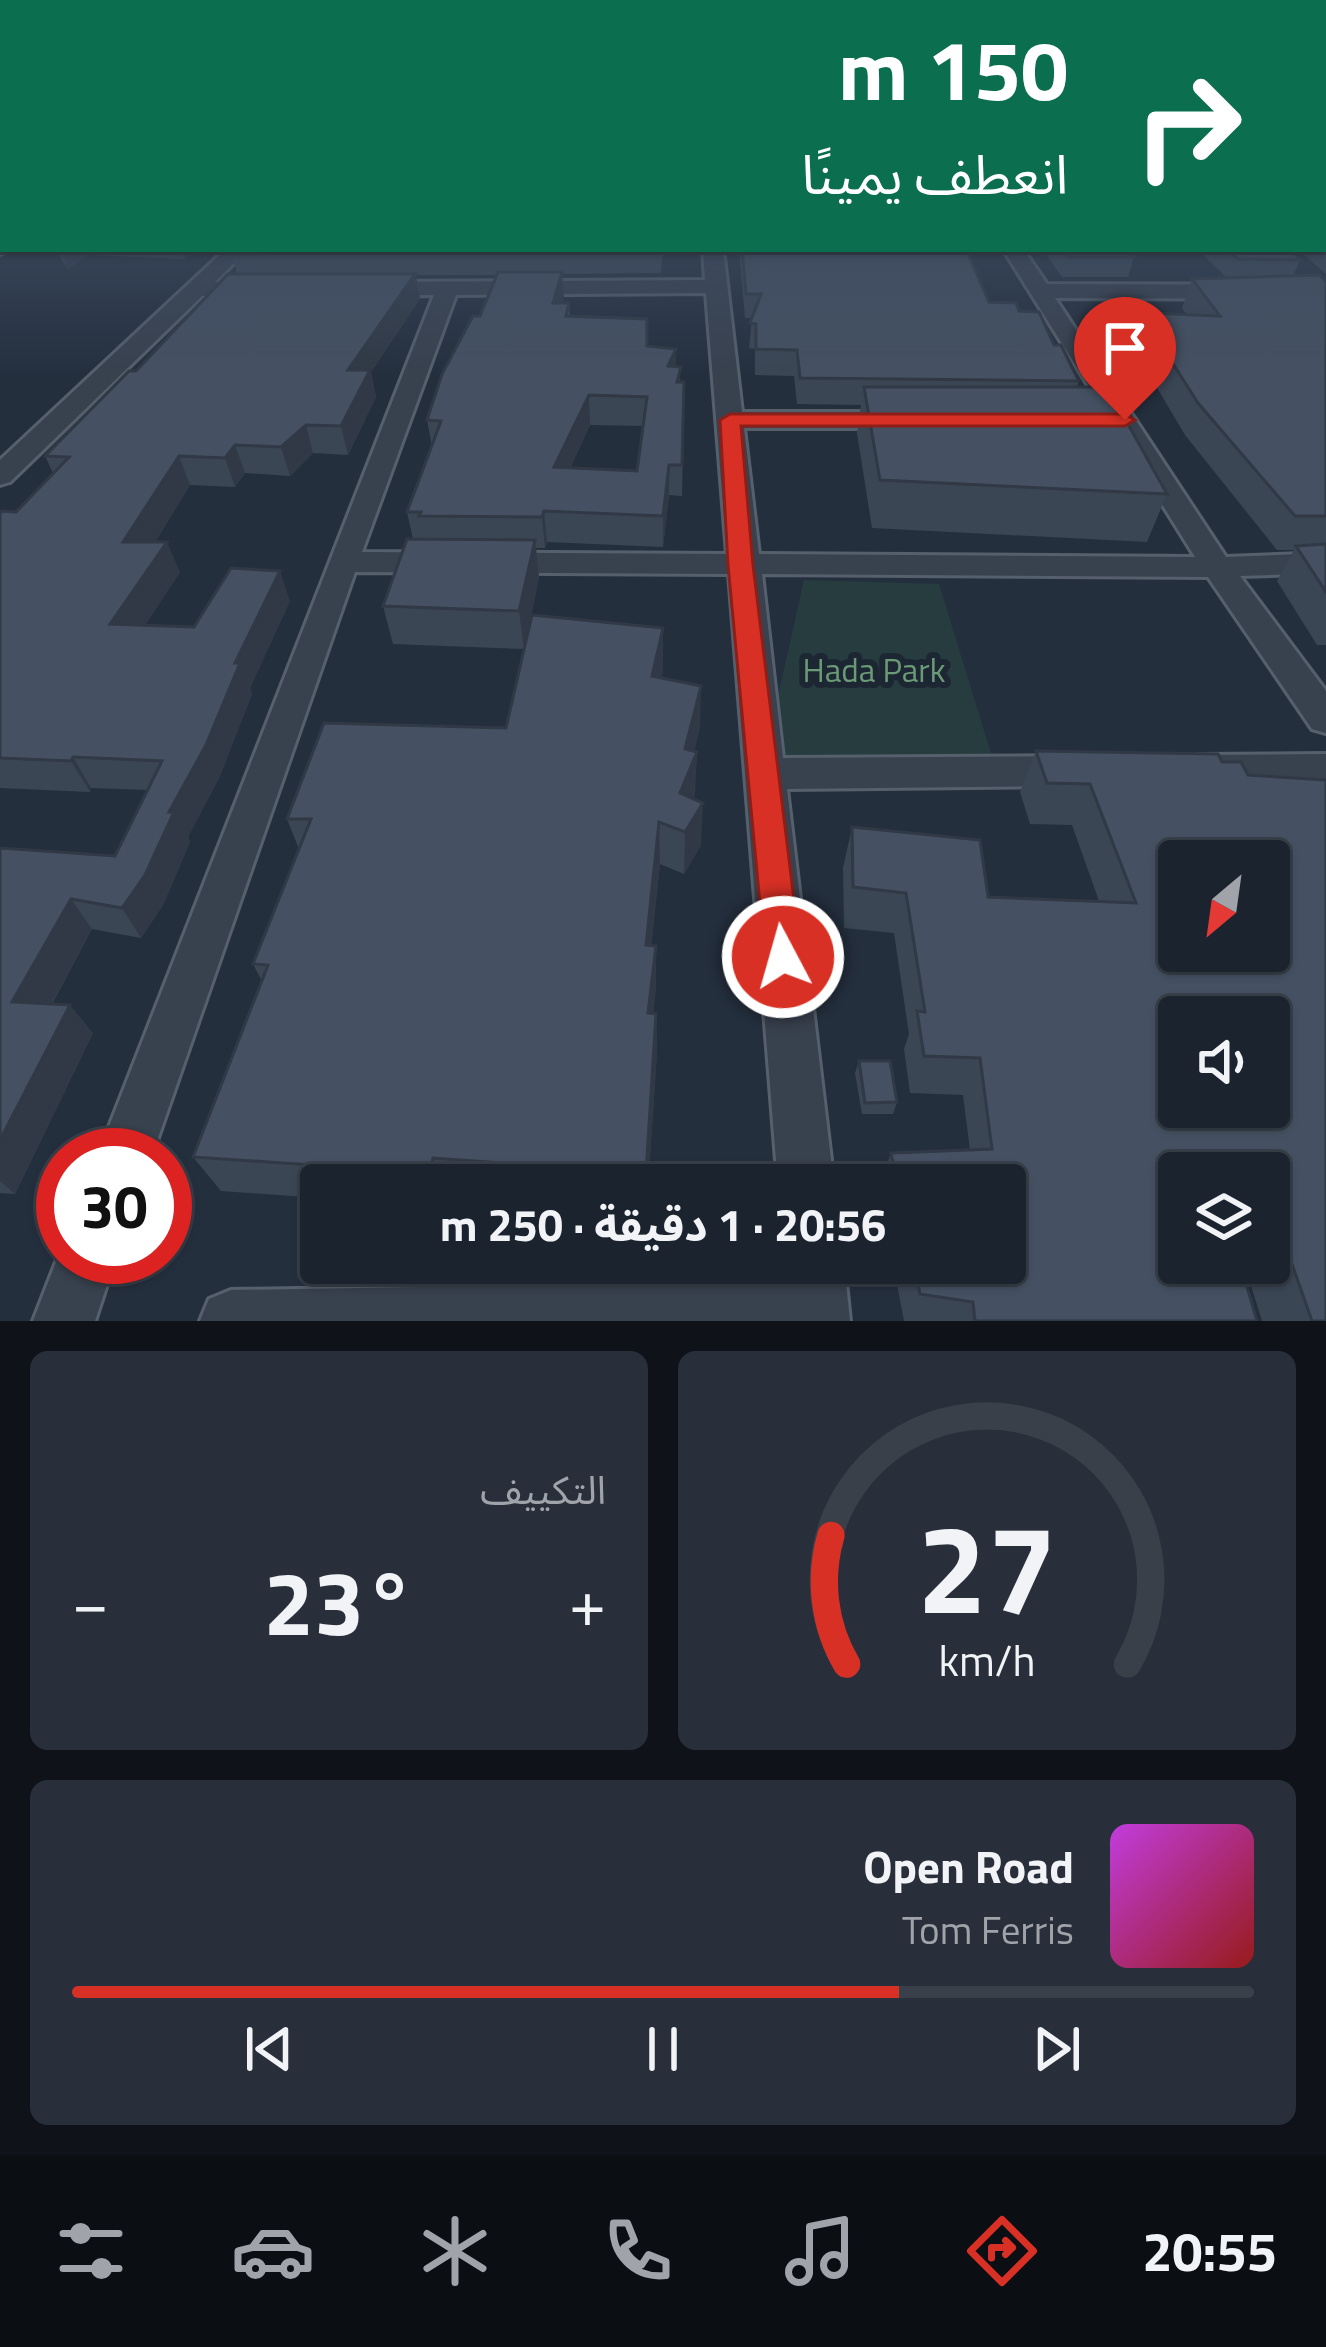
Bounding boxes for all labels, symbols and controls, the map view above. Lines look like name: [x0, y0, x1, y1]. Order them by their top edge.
text: 150 m: [838, 5, 1068, 133]
icon: right: [1110, 48, 1266, 204]
text: انعطف يمينًا: [801, 133, 1068, 215]
pin: [1074, 297, 1176, 420]
icon: arrive: [1092, 315, 1158, 381]
park label: Hada Park: [802, 645, 946, 695]
north arrow: [1158, 840, 1290, 972]
map controls: [1158, 840, 1290, 1284]
position arrow: [720, 894, 846, 1020]
button: sound: [1158, 996, 1290, 1128]
speed limit sign: 30: [36, 1128, 192, 1284]
button: layers: [1158, 1152, 1290, 1284]
text: 20:56 · 1 دقيقة · 250 m: [440, 1190, 886, 1258]
text: التكييف: [480, 1460, 606, 1519]
text: 27: [917, 1472, 1057, 1661]
text: 23°: [263, 1533, 415, 1670]
text: −: [72, 1551, 109, 1652]
text: +: [569, 1551, 606, 1652]
text: km/h: [938, 1626, 1036, 1692]
text: Open Road: [863, 1832, 1074, 1900]
text: Tom Ferris: [902, 1900, 1074, 1959]
icon: previous: [236, 2016, 302, 2082]
icon: pause: [630, 2016, 696, 2082]
icon: next: [1024, 2016, 1090, 2082]
icon: filters: [49, 2209, 133, 2293]
icon: car: [231, 2209, 315, 2293]
icon: climate: [413, 2209, 497, 2293]
icon: phone: [596, 2209, 680, 2293]
icon: music: [778, 2209, 862, 2293]
icon: directions: [960, 2209, 1044, 2293]
text: 20:55: [1142, 2210, 1277, 2292]

